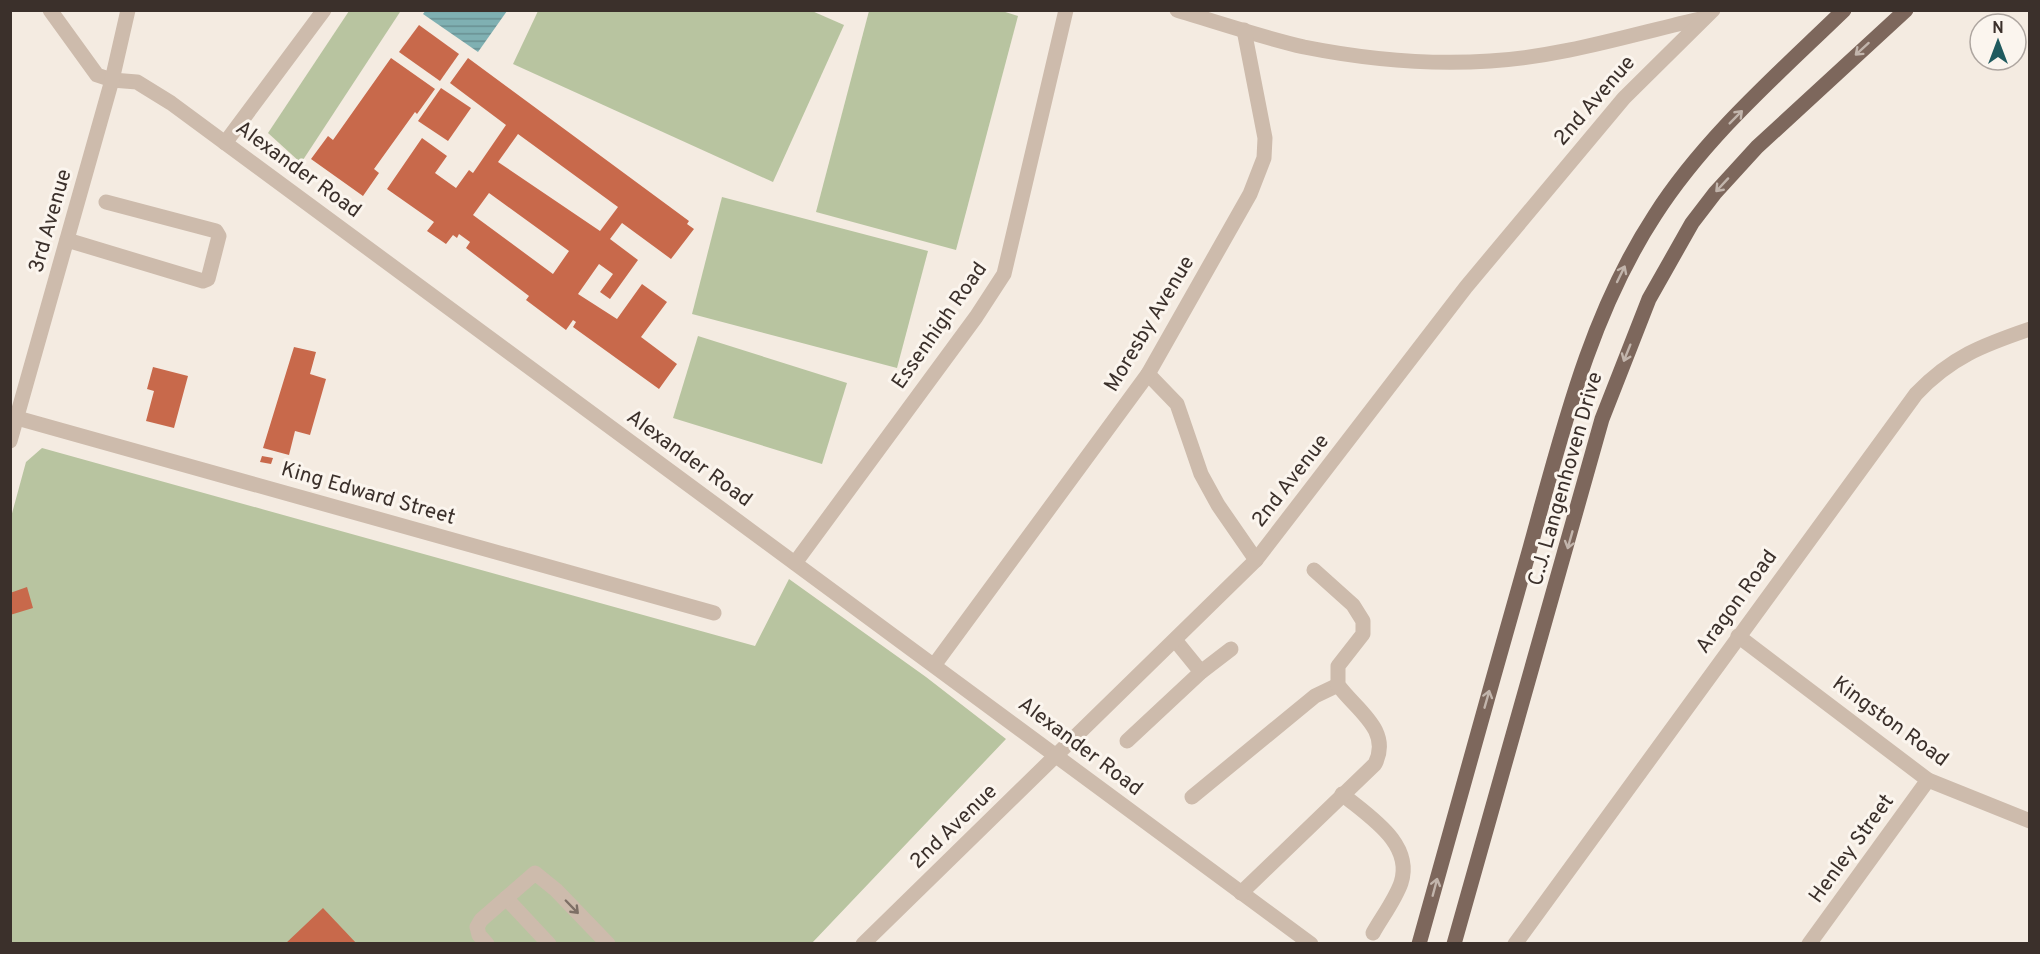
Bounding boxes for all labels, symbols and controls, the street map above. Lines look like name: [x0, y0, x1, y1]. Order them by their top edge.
north arrow: [1968, 12, 2028, 72]
text: N: [1992, 19, 2004, 39]
one-way arrow: [1855, 42, 1870, 56]
street label: 2nd Avenue: [1548, 50, 1642, 152]
one-way arrow: [1729, 110, 1743, 125]
street label: Alexander Road: [230, 115, 366, 225]
street label: 3rd Avenue: [23, 166, 79, 276]
one-way arrow: [1715, 177, 1729, 192]
street label: Moresby Avenue: [1099, 251, 1201, 397]
street label: Essenhigh Road: [886, 257, 994, 395]
one-way arrow: [1616, 265, 1628, 283]
one-way arrow: [1621, 344, 1632, 362]
street label: C.J. Langenhoven Drive: [1522, 369, 1610, 589]
street label: Alexander Road: [621, 404, 757, 514]
street label: 2nd Avenue: [1246, 429, 1336, 533]
street label: King Edward Street: [278, 456, 458, 532]
one-way arrow: [1563, 530, 1575, 549]
street label: Aragon Road: [1690, 545, 1784, 659]
street label: Kingston Road: [1826, 671, 1954, 773]
one-way arrow: [1482, 690, 1493, 709]
street label: Alexander Road: [1012, 691, 1148, 803]
street label: 2nd Avenue: [905, 779, 1003, 875]
street label: Henley Street: [1803, 789, 1901, 909]
one-way arrow: [1430, 878, 1441, 897]
one-way arrow: [565, 899, 580, 914]

